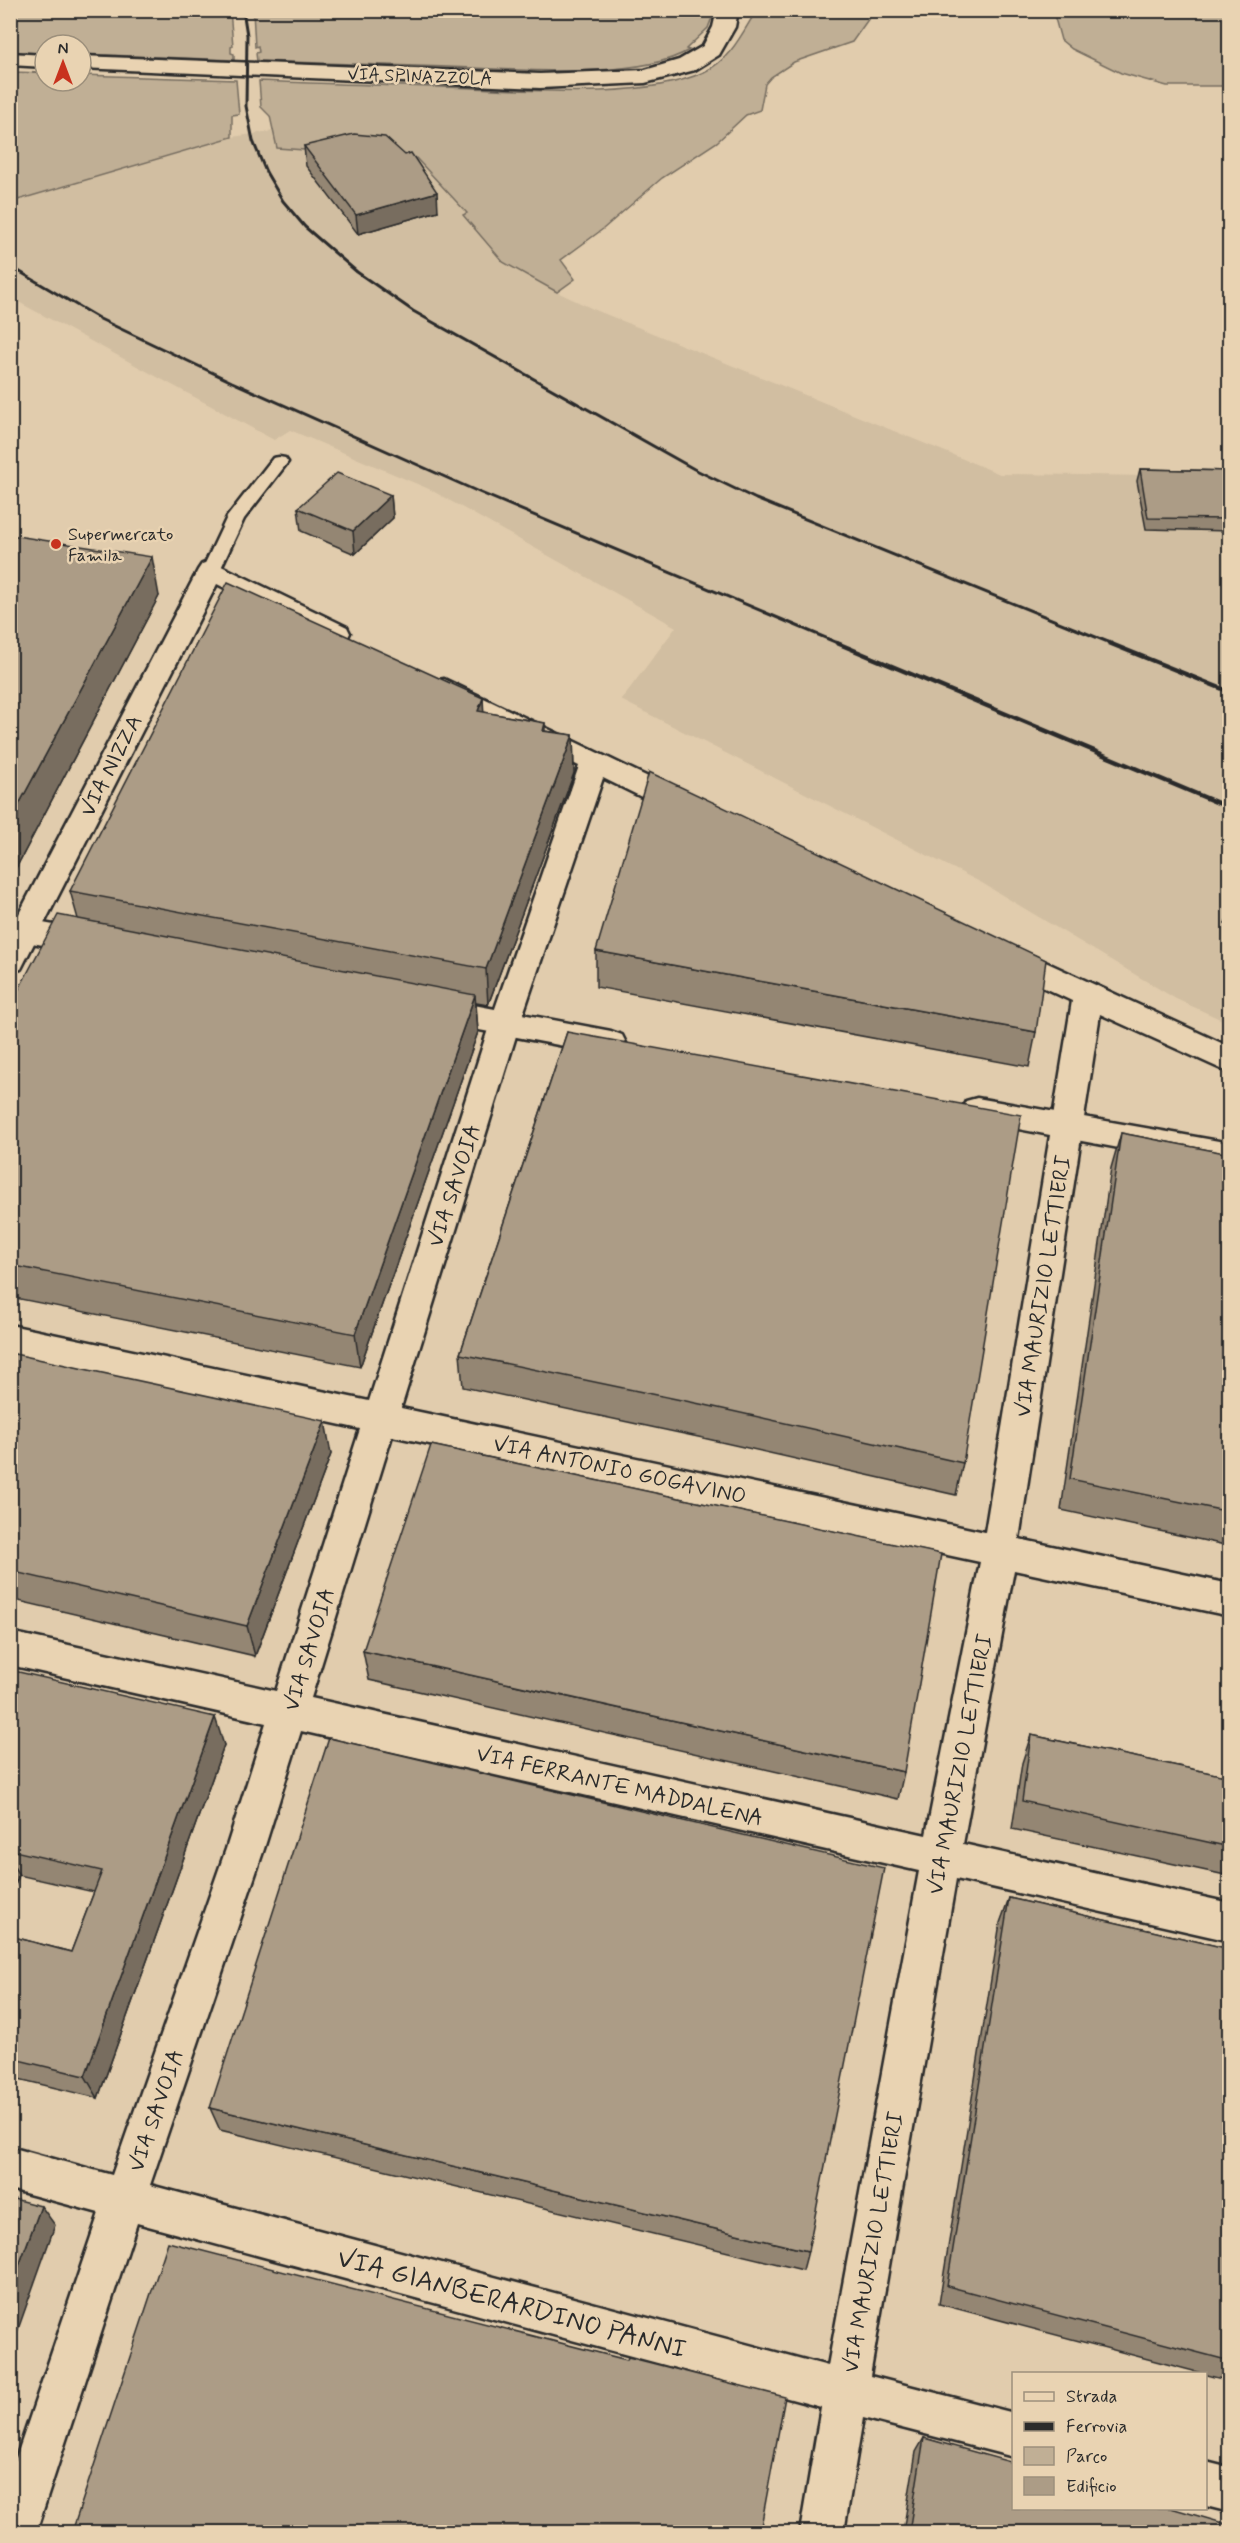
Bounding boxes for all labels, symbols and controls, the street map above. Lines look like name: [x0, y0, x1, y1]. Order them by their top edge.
north arrow: [33, 33, 93, 93]
text: N: [58, 39, 68, 60]
street label: VIA SPINAZZOLA: [347, 62, 493, 92]
place label: Supermercato Famila: [68, 523, 173, 568]
marker: Supermercato Famila: [49, 537, 63, 551]
street label: VIA NIZZA: [74, 710, 149, 822]
street label: VIA SAVOIA: [422, 1121, 488, 1251]
street label: VIA MAURIZIO LETTIERI: [1009, 1153, 1079, 1419]
street label: VIA ANTONIO GOGAVINO: [490, 1430, 749, 1511]
street label: VIA SAVOIA: [278, 1584, 342, 1715]
street label: VIA MAURIZIO LETTIERI: [922, 1632, 1000, 1897]
street label: VIA FERRANTE MADDALENA: [473, 1740, 766, 1834]
street label: VIA SAVOIA: [123, 2046, 191, 2176]
street label: VIA MAURIZIO LETTIERI: [837, 2109, 911, 2375]
street label: VIA GIANBERARDINO PANNI: [333, 2241, 690, 2368]
legend: [1012, 2372, 1207, 2510]
text: Strada: [1066, 2385, 1117, 2409]
text: Ferrovia: [1066, 2415, 1127, 2439]
text: Parco: [1066, 2445, 1107, 2469]
text: Edificio: [1066, 2475, 1117, 2499]

